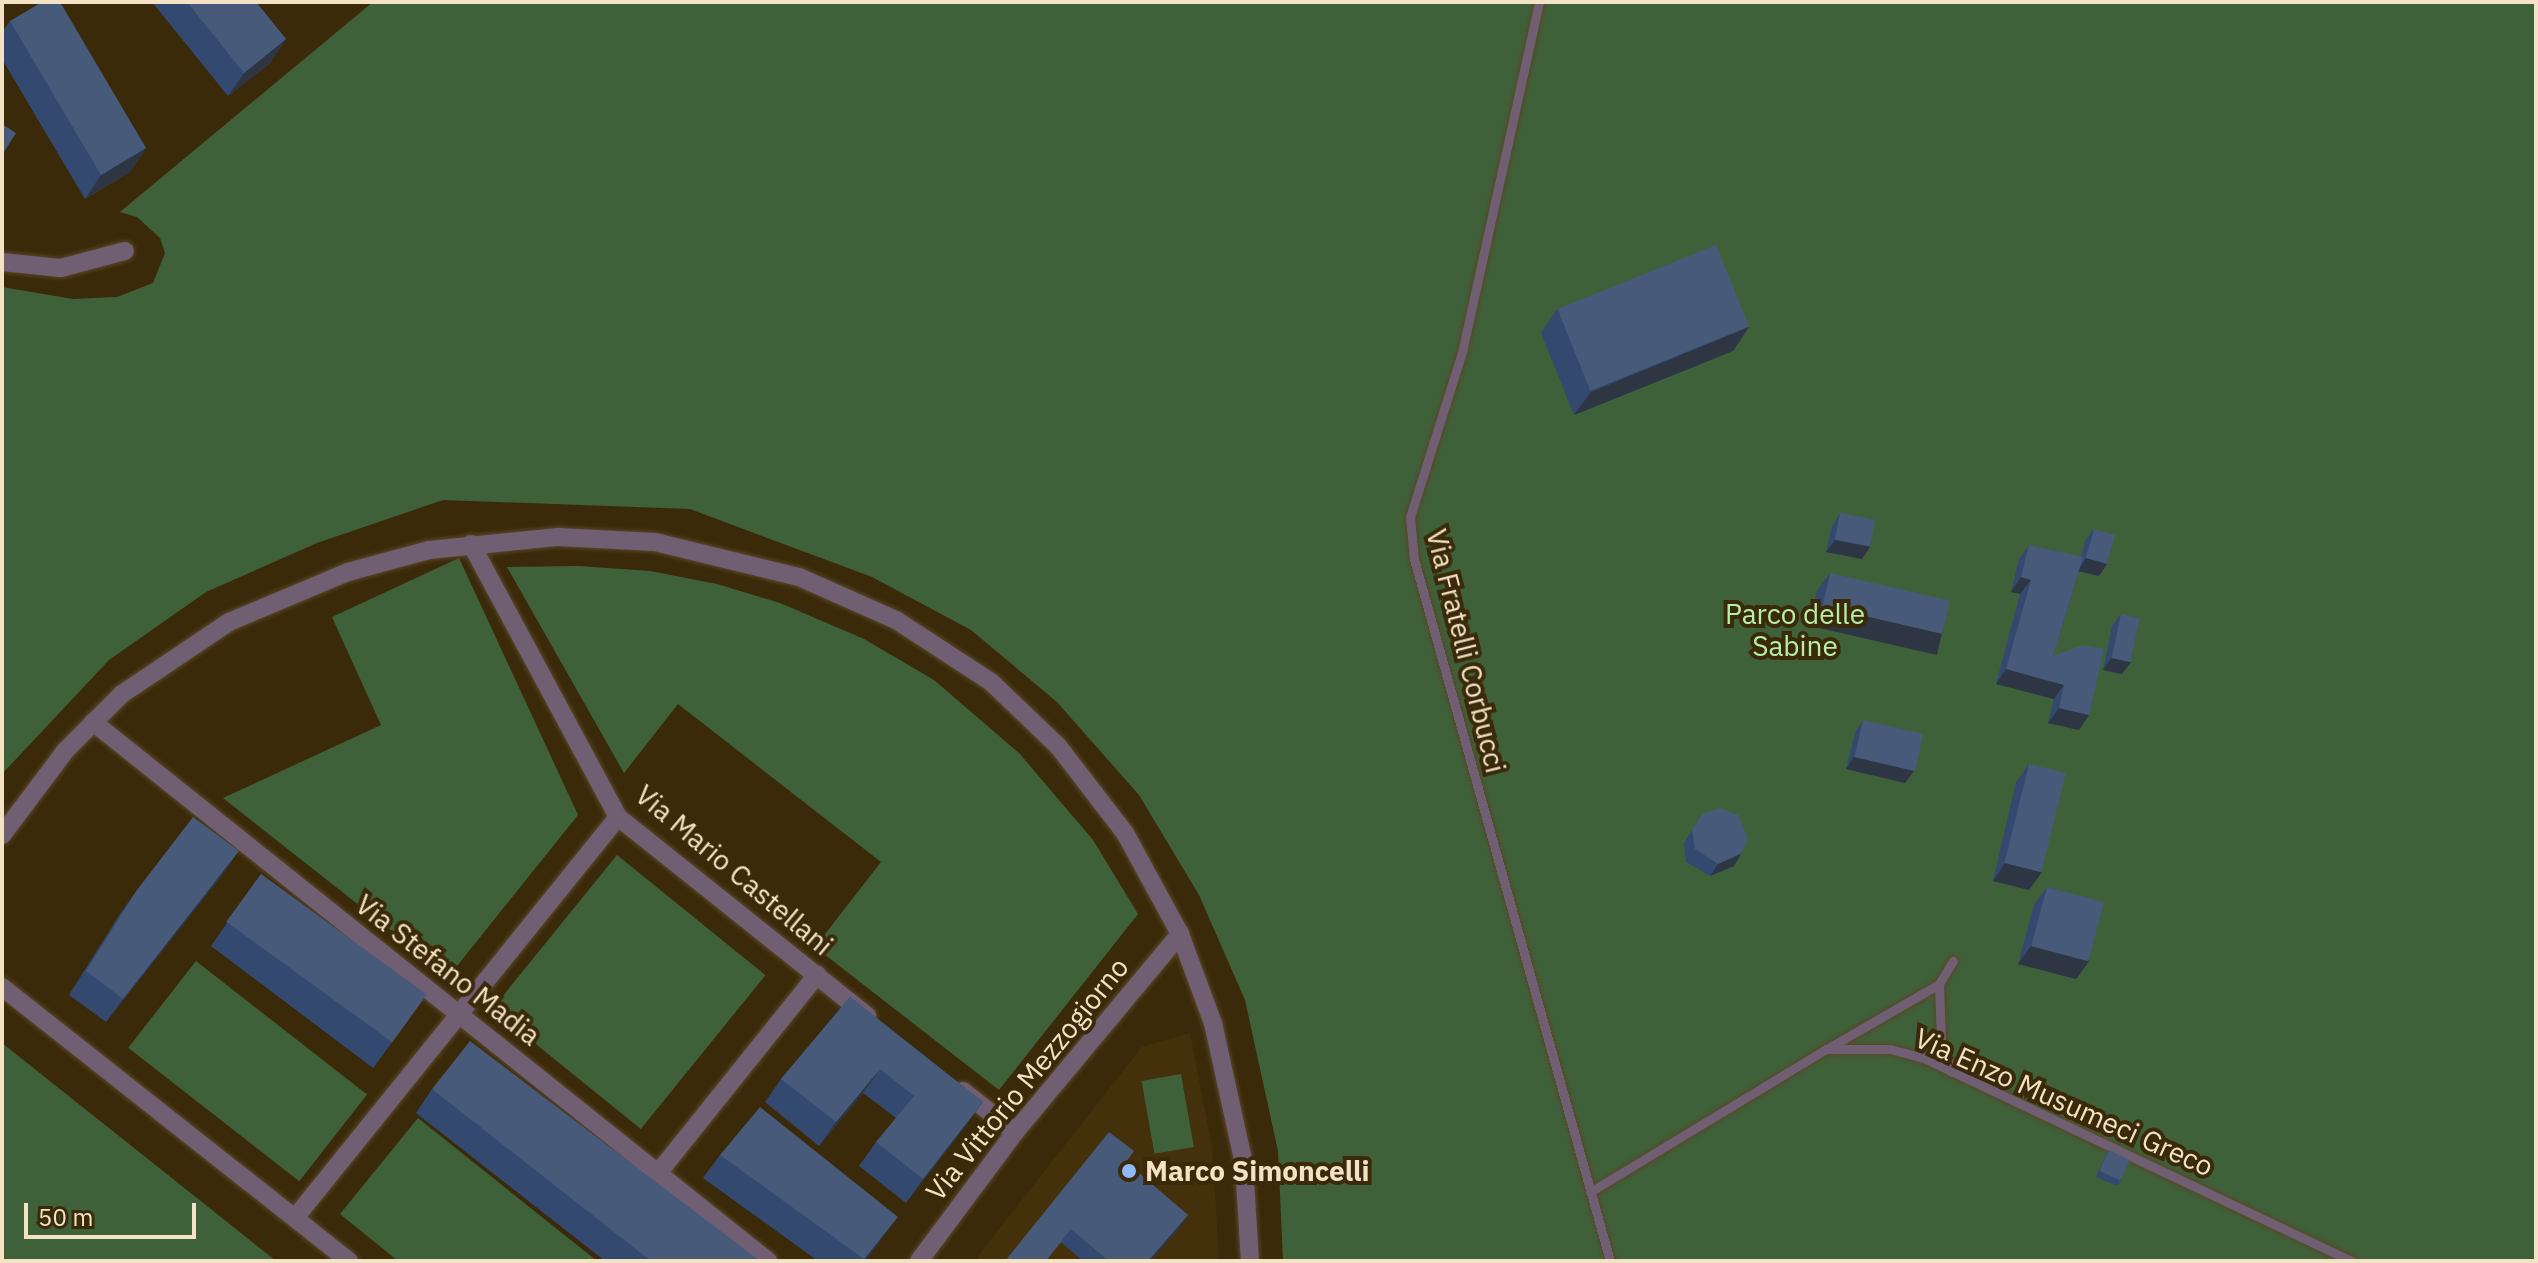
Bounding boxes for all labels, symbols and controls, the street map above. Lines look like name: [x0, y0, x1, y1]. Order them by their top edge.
street label: Via Fratelli Corbucci: [1419, 526, 1513, 776]
park label: Parco delle Sabine: [1725, 597, 1865, 663]
street label: Via Mario Castellani: [629, 778, 839, 962]
street label: Via Stefano Madia: [349, 887, 547, 1053]
street label: Via Vittorio Mezzogiorno: [919, 951, 1135, 1207]
street label: Via Enzo Musumeci Greco: [1910, 1021, 2218, 1183]
place label: Marco Simoncelli: [1145, 1154, 1370, 1188]
marker: Marco Simoncelli: [1120, 1162, 1138, 1180]
scale bar: [28, 1187, 200, 1237]
text: 50 m: [38, 1201, 93, 1233]

